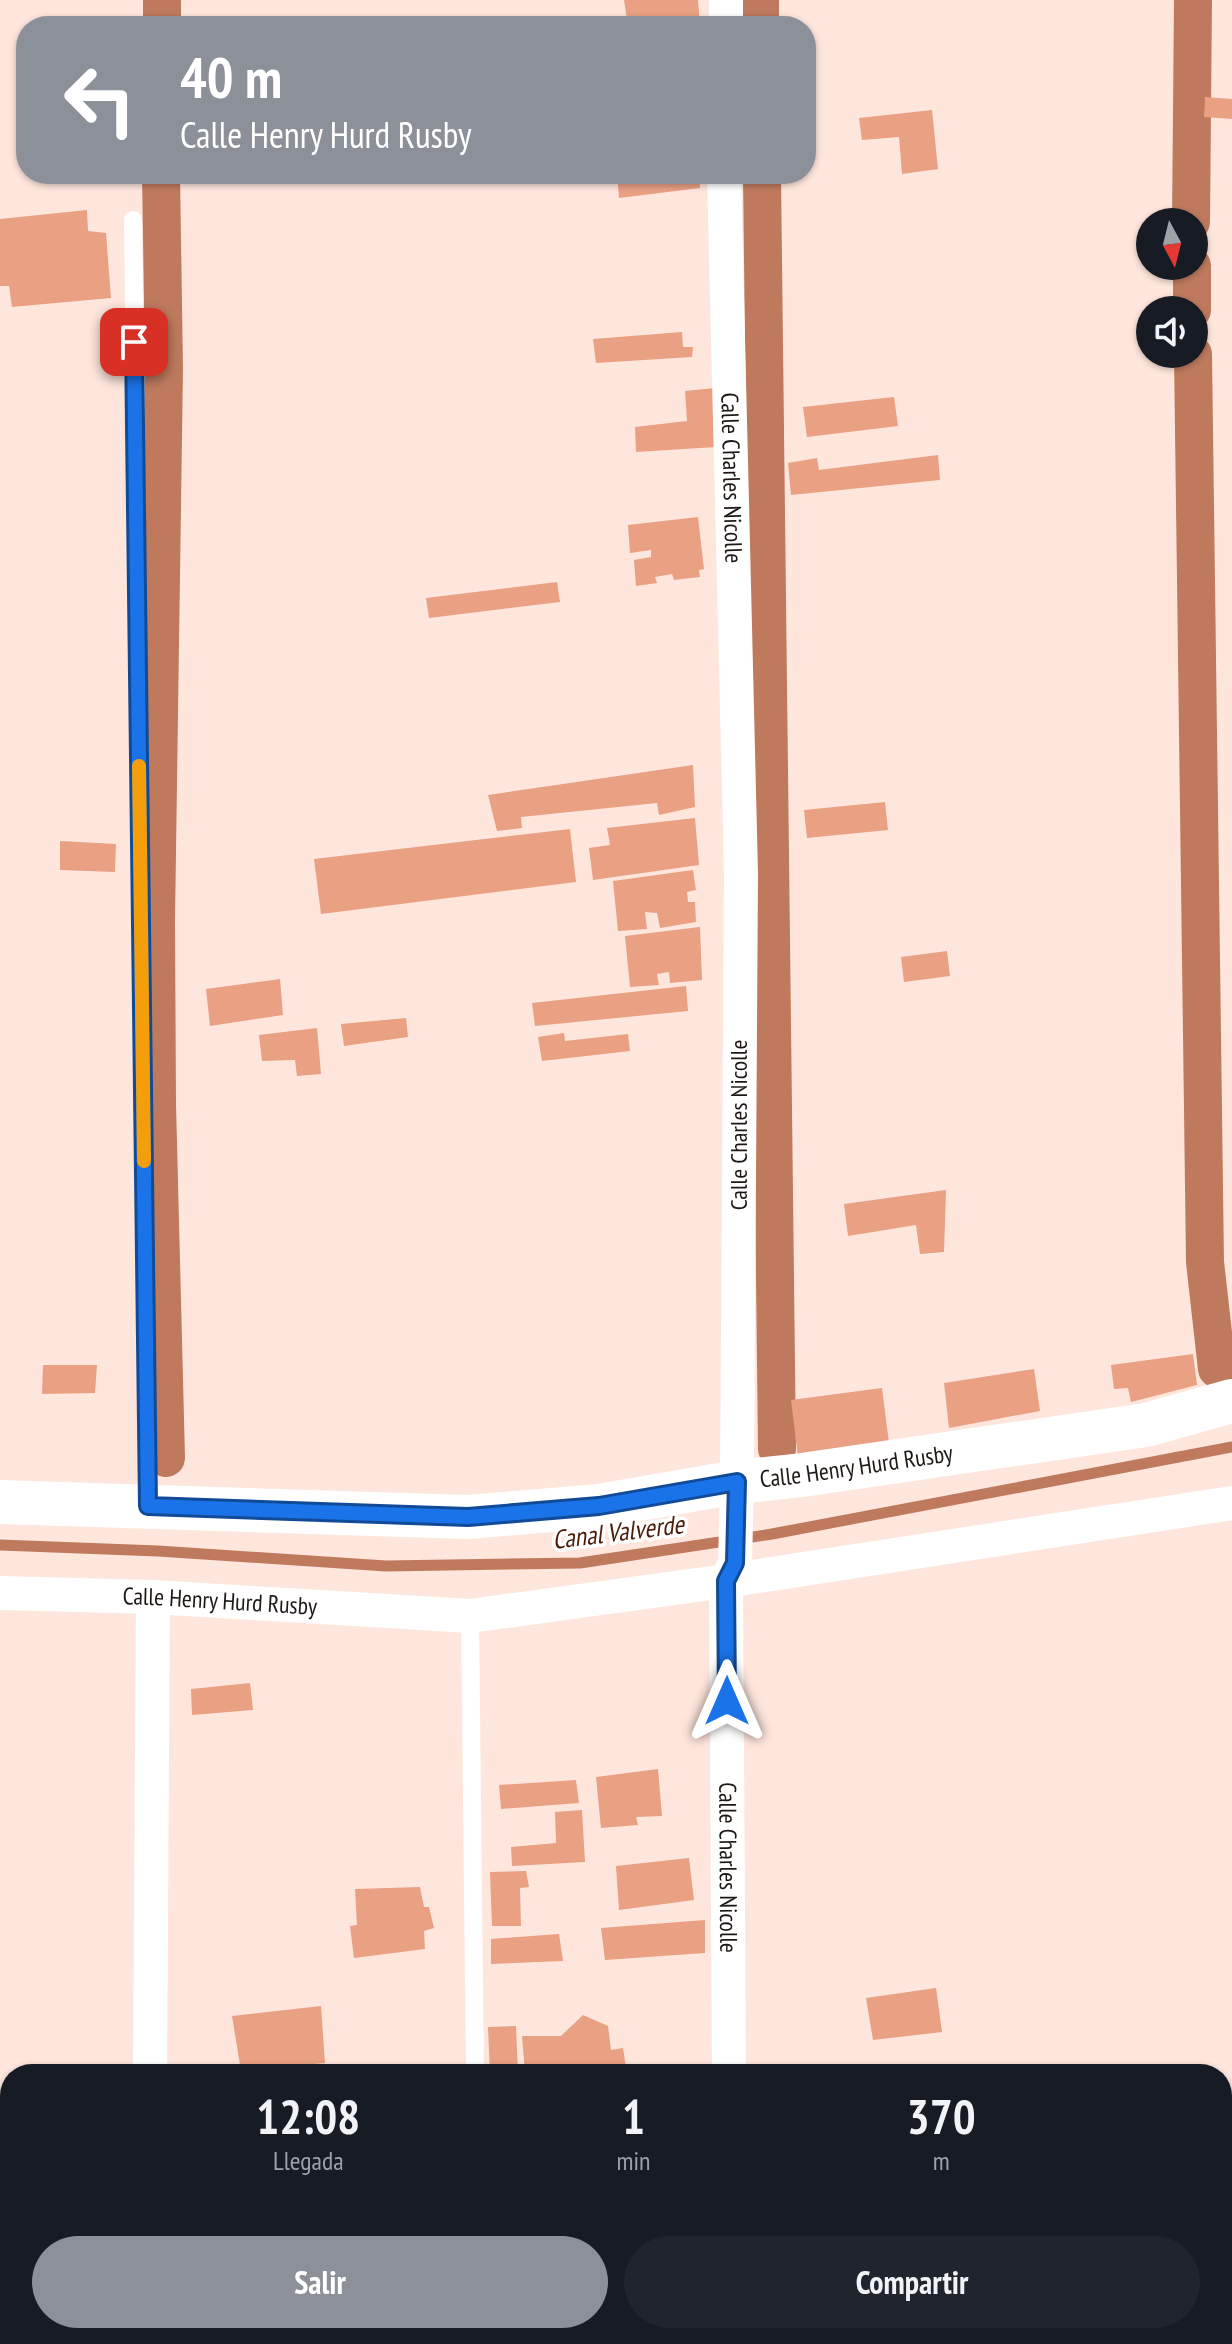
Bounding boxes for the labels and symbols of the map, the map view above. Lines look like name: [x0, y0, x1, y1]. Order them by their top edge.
north arrow: [1136, 208, 1208, 280]
pin: [100, 308, 168, 376]
street label: Calle Charles Nicolle: [714, 392, 749, 564]
street label: Calle Charles Nicolle: [723, 1040, 754, 1210]
street label: Calle Henry Hurd Rusby: [758, 1437, 955, 1494]
water label: Canal Valverde: [550, 1507, 688, 1556]
street label: Calle Henry Hurd Rusby: [122, 1580, 318, 1622]
position arrow: [685, 1659, 769, 1743]
street label: Calle Charles Nicolle: [712, 1782, 744, 1953]

